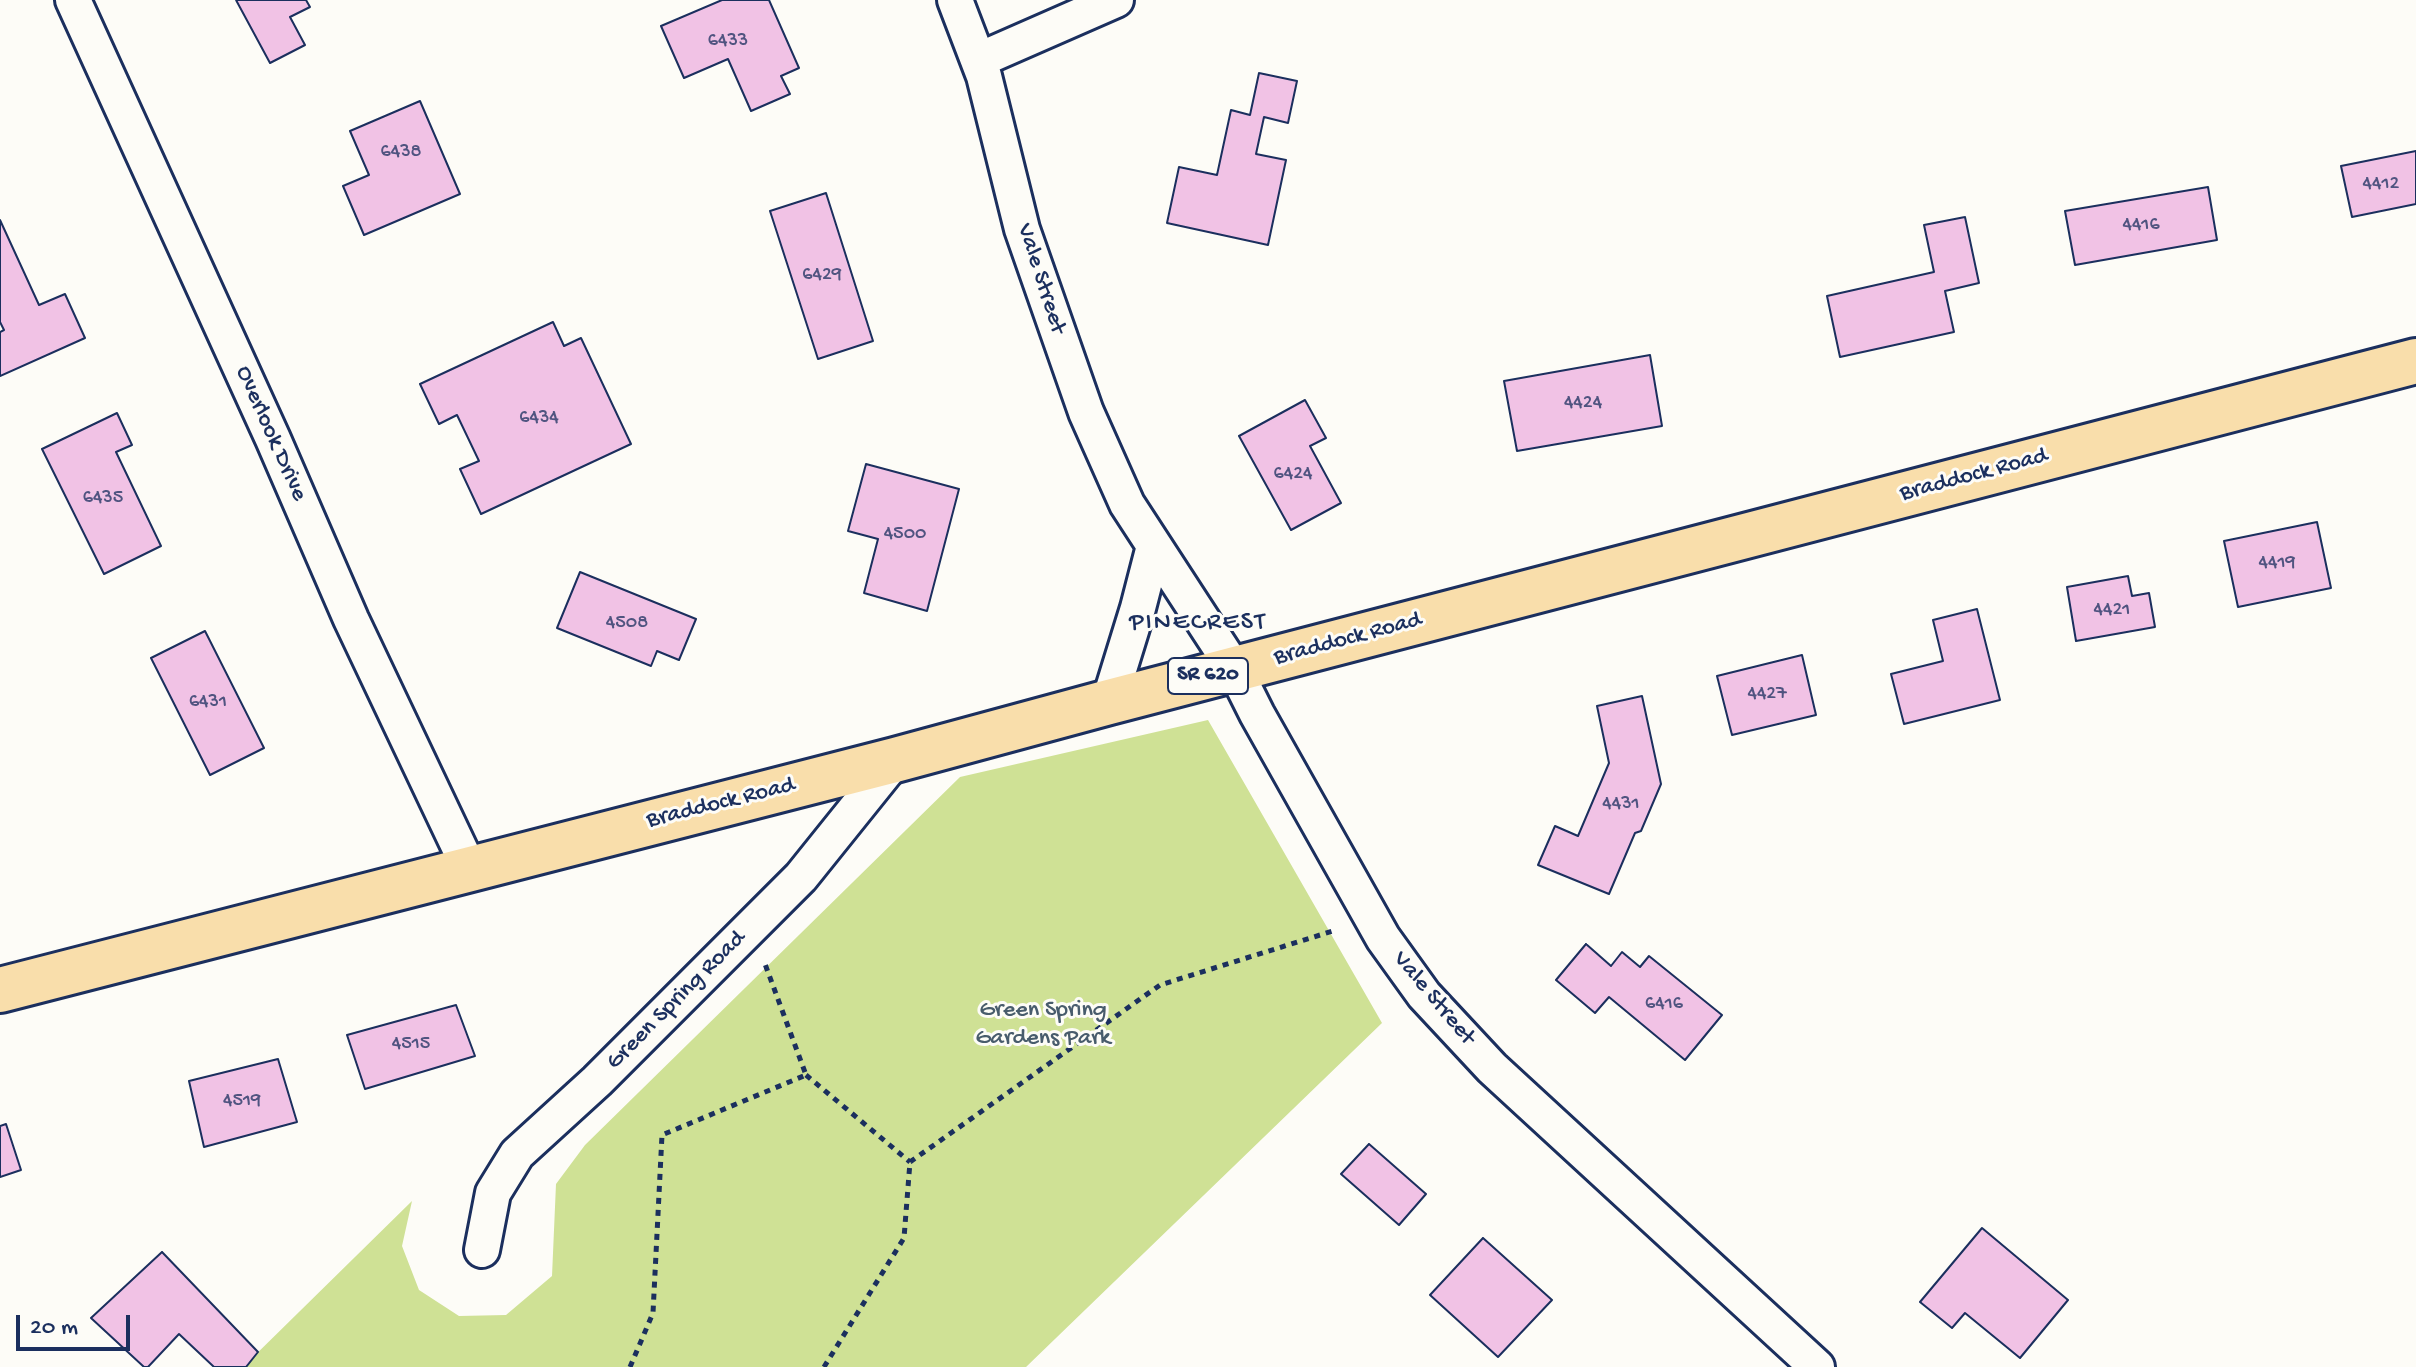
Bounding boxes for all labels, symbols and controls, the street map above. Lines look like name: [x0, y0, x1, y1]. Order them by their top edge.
house number: 6433: [708, 30, 748, 54]
house number: 6438: [381, 141, 421, 165]
house number: 4412: [2363, 173, 2399, 197]
house number: 4416: [2122, 214, 2160, 238]
street label: Vale Street: [1009, 220, 1071, 338]
house number: 6429: [802, 264, 842, 288]
street label: Overlook Drive: [227, 362, 313, 506]
house number: 4424: [1564, 392, 1602, 416]
house number: 6434: [519, 407, 559, 431]
street label: Braddock Road: [1897, 442, 2051, 510]
house number: 6424: [1274, 463, 1312, 487]
house number: 6435: [83, 487, 123, 511]
house number: 4500: [884, 523, 926, 547]
house number: 4419: [2258, 552, 2296, 576]
house number: 4421: [2094, 599, 2130, 623]
street label: Braddock Road: [1271, 606, 1425, 674]
district label: PINECREST: [1129, 608, 1267, 640]
house number: 4508: [606, 612, 648, 636]
road number: SR 620: [1168, 658, 1248, 694]
house number: 4427: [1747, 683, 1787, 707]
house number: 6431: [189, 691, 227, 715]
street label: Braddock Road: [644, 772, 798, 836]
house number: 4431: [1602, 793, 1640, 817]
street label: Green Spring Road: [601, 925, 753, 1077]
street label: Vale Street: [1385, 946, 1481, 1052]
house number: 6416: [1645, 993, 1683, 1017]
park label: Green Spring Gardens Park: [975, 997, 1111, 1053]
house number: 4515: [392, 1033, 430, 1057]
house number: 4519: [223, 1090, 261, 1114]
scale bar: [20, 1299, 134, 1349]
text: 20 m: [30, 1314, 78, 1343]

